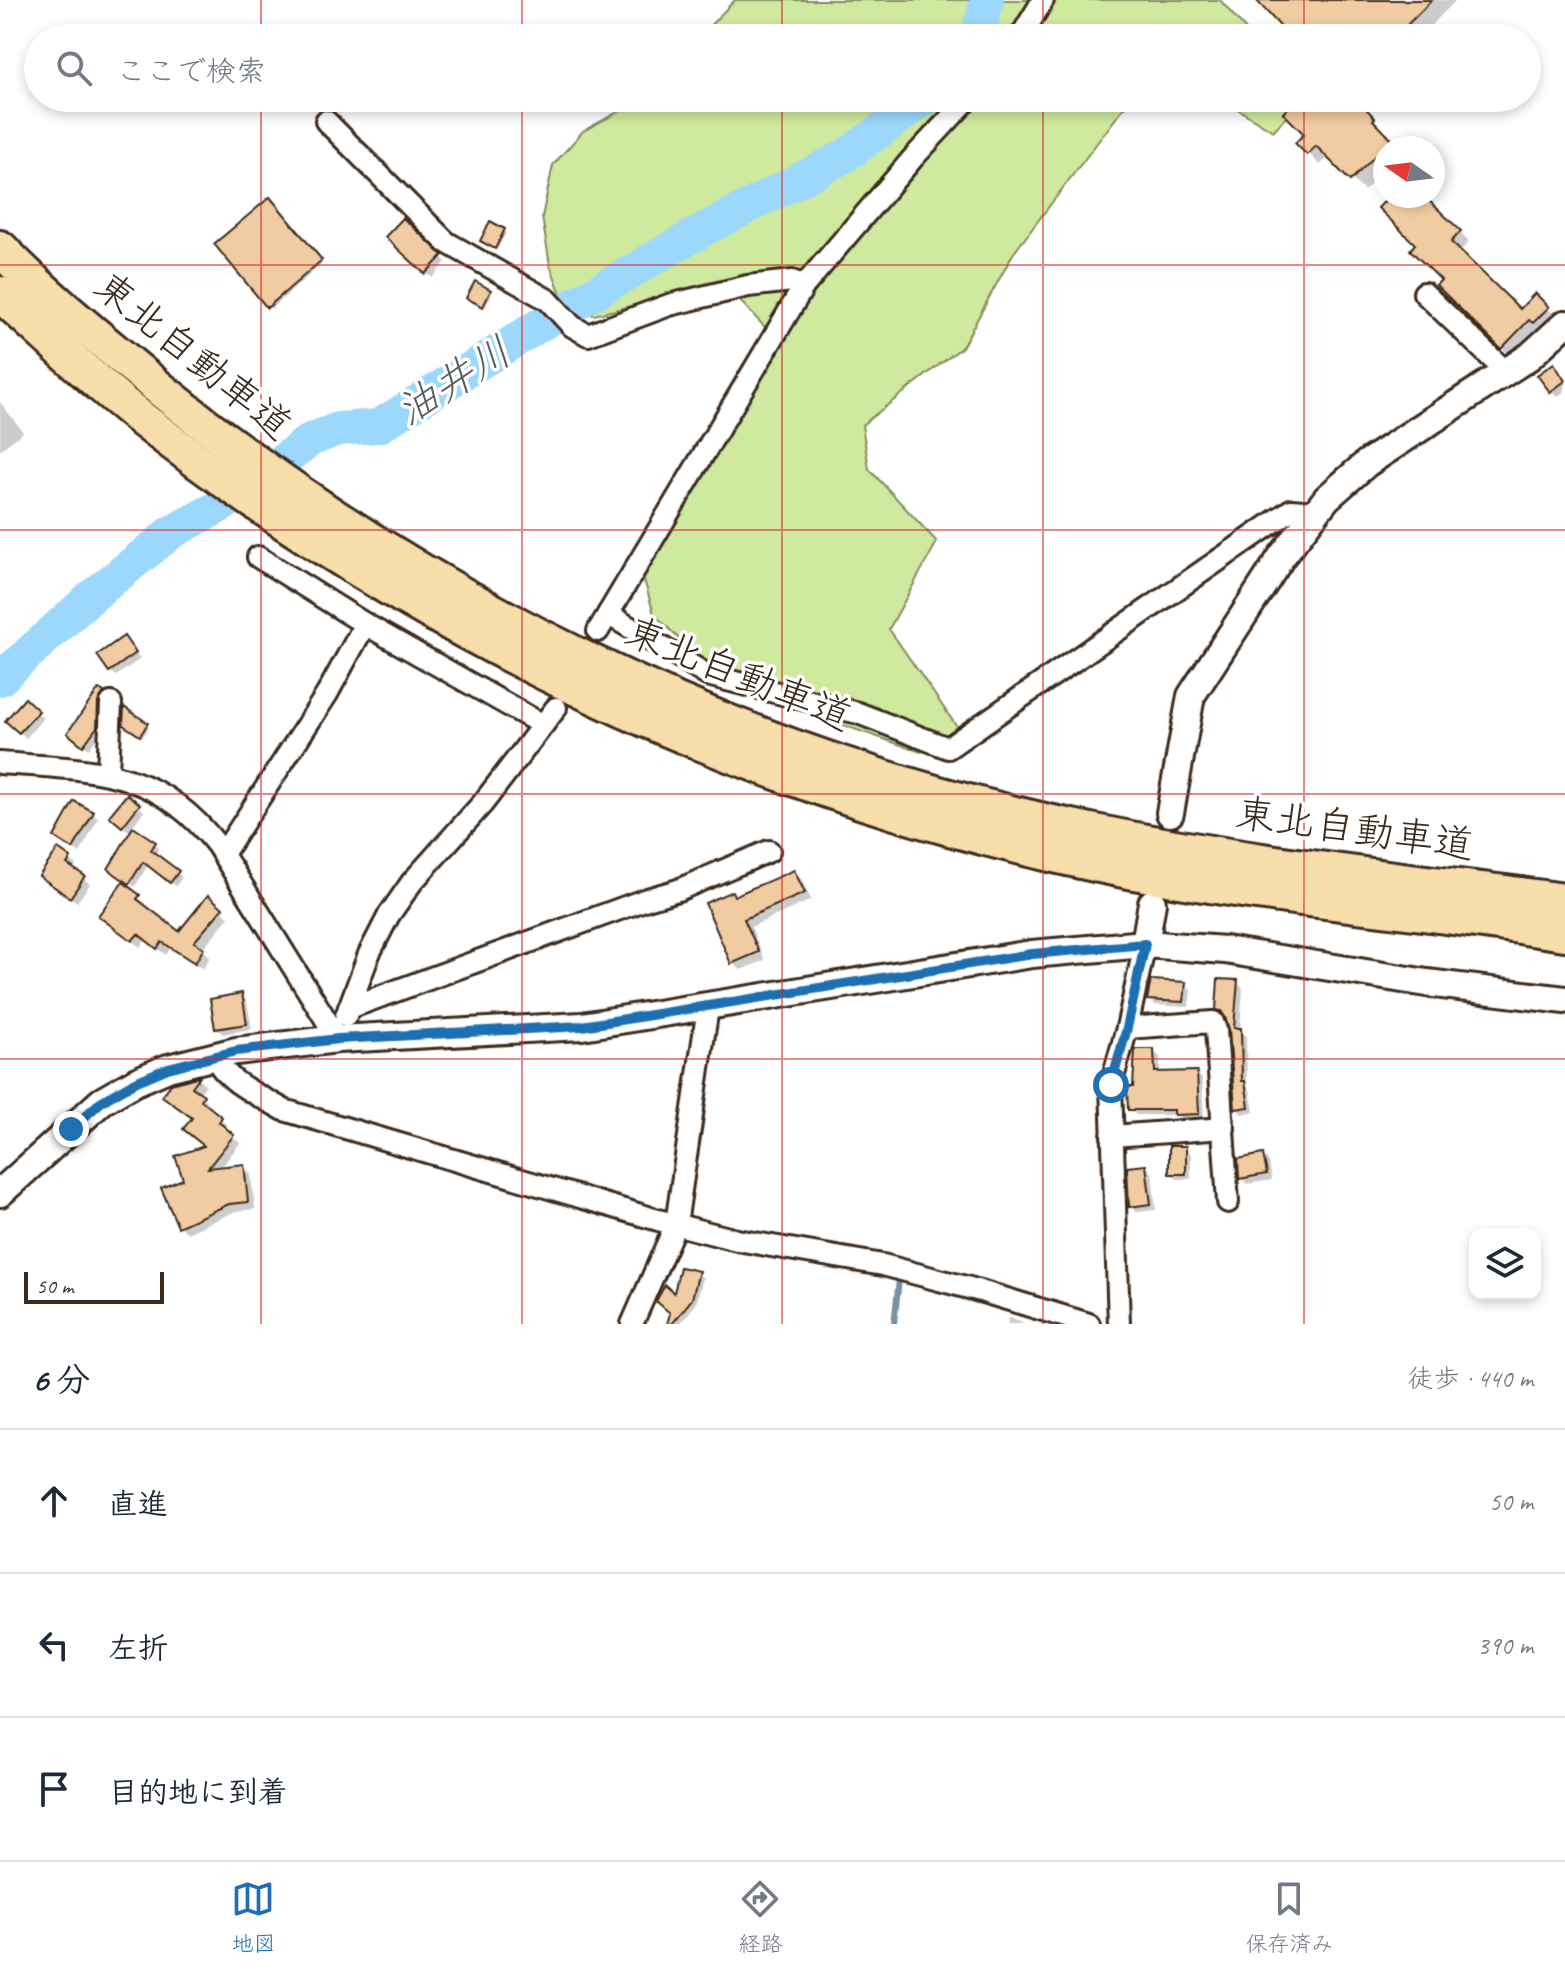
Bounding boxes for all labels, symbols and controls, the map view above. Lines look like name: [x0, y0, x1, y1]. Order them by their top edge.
search box: [24, 24, 1541, 112]
icon: search: [52, 46, 96, 90]
text: ここで検索: [116, 52, 266, 90]
north arrow: [1373, 136, 1445, 208]
street label: 東北自動車道: [84, 261, 302, 451]
water label: 油井川: [386, 325, 521, 437]
street label: 東北自動車道: [618, 606, 859, 742]
street label: 東北自動車道: [1233, 788, 1477, 870]
route start: [1093, 1067, 1129, 1103]
route end: [53, 1111, 89, 1147]
map controls: [1469, 1228, 1541, 1300]
button: layers: [1469, 1228, 1541, 1300]
scale bar: [24, 1268, 164, 1304]
text: 50 m: [36, 1272, 73, 1300]
text: 6 分: [32, 1358, 90, 1401]
text: 徒歩 · 440 m: [1408, 1362, 1533, 1395]
icon: ahead: [32, 1479, 76, 1523]
text: 直進: [108, 1485, 168, 1523]
text: 50 m: [1489, 1485, 1533, 1518]
icon: left: [32, 1623, 76, 1667]
text: 左折: [108, 1629, 168, 1667]
text: 390 m: [1477, 1629, 1533, 1662]
icon: arrive: [32, 1767, 76, 1811]
text: 目的地に到着: [108, 1773, 288, 1811]
tab: 地図: [231, 1877, 276, 1958]
tab: 経路: [738, 1877, 783, 1958]
tab: 保存済み: [1245, 1877, 1334, 1958]

